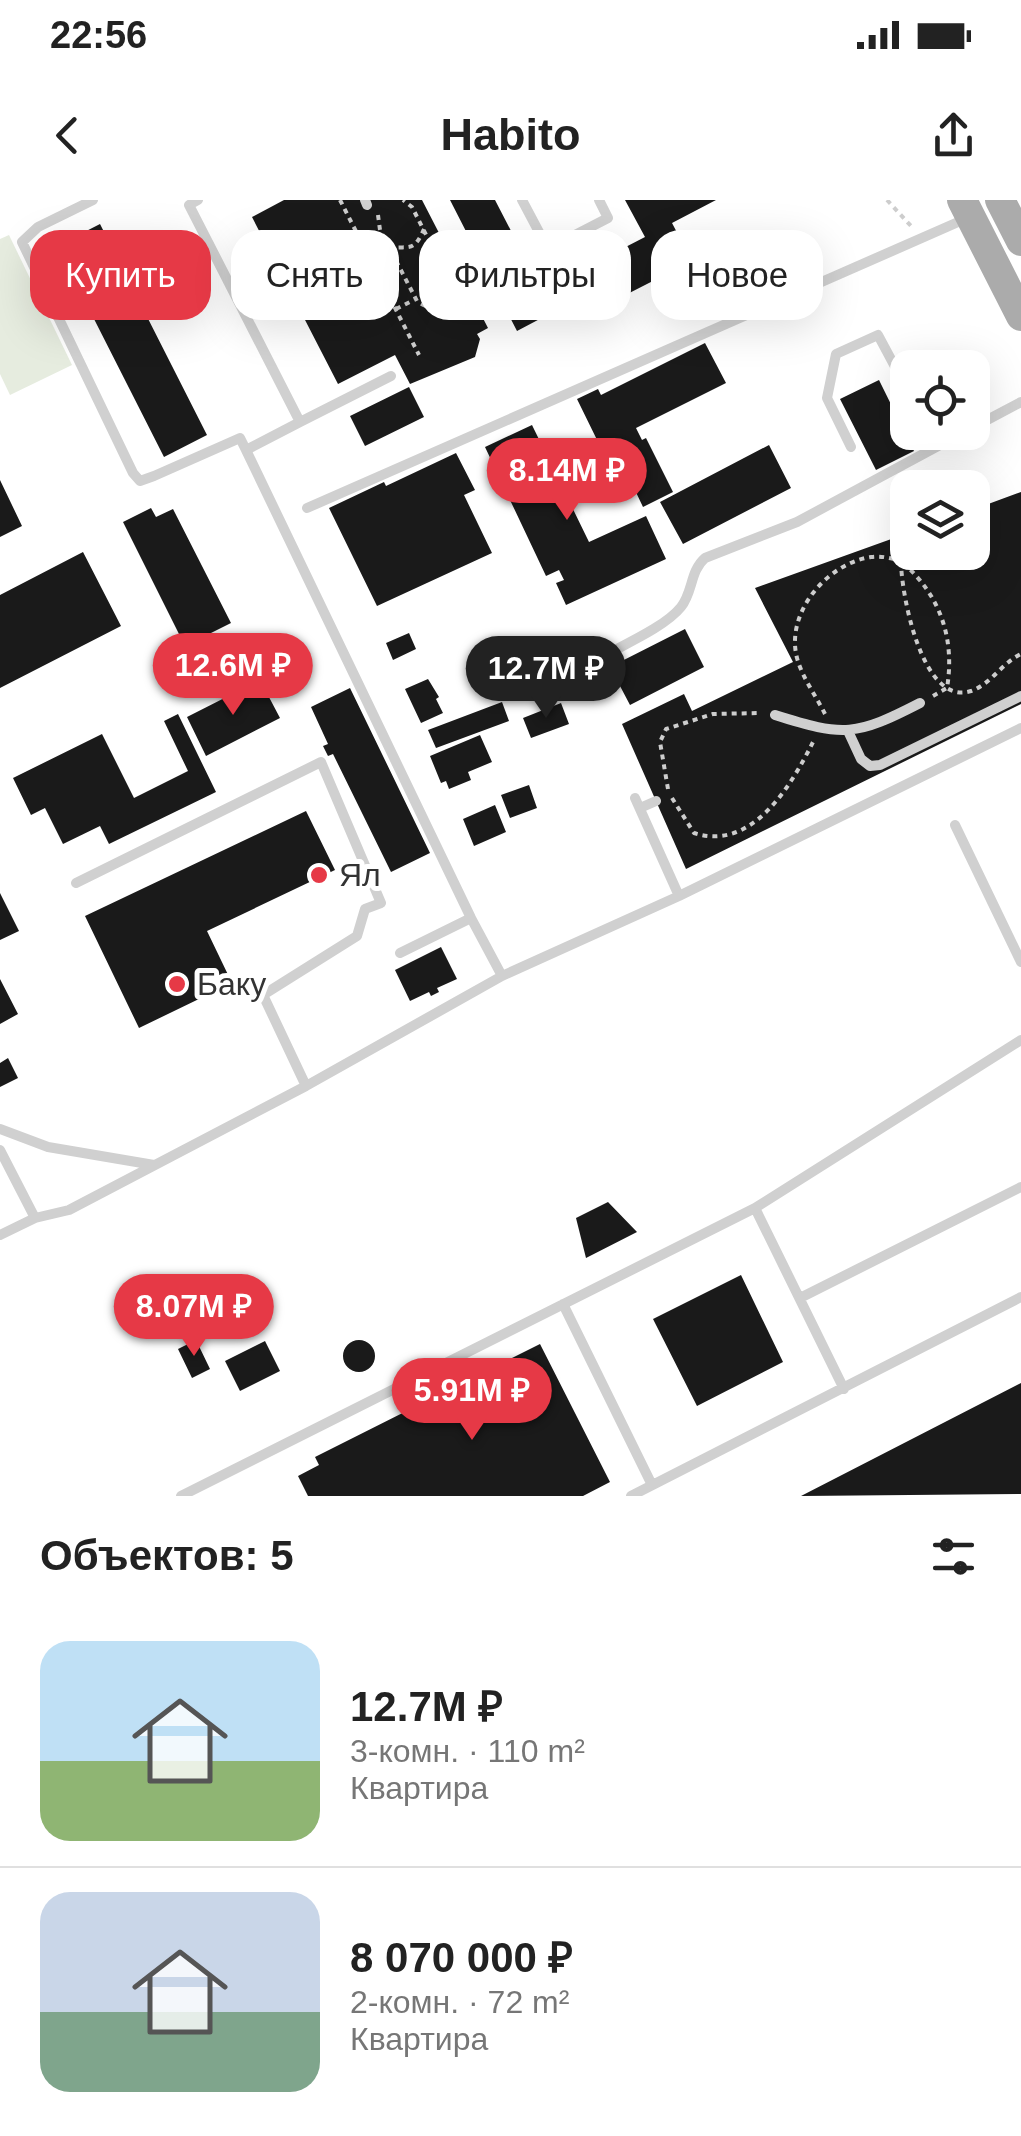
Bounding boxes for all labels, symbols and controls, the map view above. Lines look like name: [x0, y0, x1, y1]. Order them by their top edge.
text: 22:56: [50, 14, 147, 56]
icon: back: [40, 108, 95, 163]
icon: share: [926, 108, 981, 163]
text: Habito: [441, 109, 581, 160]
chip: Купить: [30, 230, 211, 320]
chip: Снять: [231, 230, 399, 320]
chip: Фильтры: [419, 230, 631, 320]
chip: Новое: [651, 230, 823, 320]
map controls: [890, 350, 990, 570]
button: locate: [890, 350, 990, 450]
pin: 8.14M ₽: [475, 438, 659, 523]
text: 8.14M ₽: [509, 452, 625, 488]
button: layers: [890, 470, 990, 570]
pin: 12.6M ₽: [141, 633, 325, 718]
pin: 12.7M ₽: [454, 636, 638, 721]
text: 12.6M ₽: [175, 647, 291, 683]
text: 12.7M ₽: [488, 650, 604, 686]
place label: Ял: [339, 857, 381, 893]
marker: Ял: [308, 864, 330, 886]
place label: Баку: [197, 966, 266, 1002]
marker: Баку: [166, 973, 188, 995]
pin: 8.07M ₽: [102, 1274, 286, 1359]
text: 8.07M ₽: [136, 1288, 252, 1324]
pin: 5.91M ₽: [380, 1358, 564, 1443]
text: 5.91M ₽: [414, 1372, 530, 1408]
icon: filters: [926, 1529, 981, 1584]
text: Объектов: 5: [40, 1532, 294, 1579]
icon: home: [120, 1681, 240, 1801]
text: 12.7M ₽: [350, 1683, 503, 1730]
text: 3-комн. · 110 m²: [350, 1733, 585, 1769]
text: Квартира: [350, 1770, 488, 1806]
icon: home: [120, 1932, 240, 2052]
text: 8 070 000 ₽: [350, 1934, 573, 1981]
text: 2-комн. · 72 m²: [350, 1984, 569, 2020]
text: Квартира: [350, 2021, 488, 2057]

